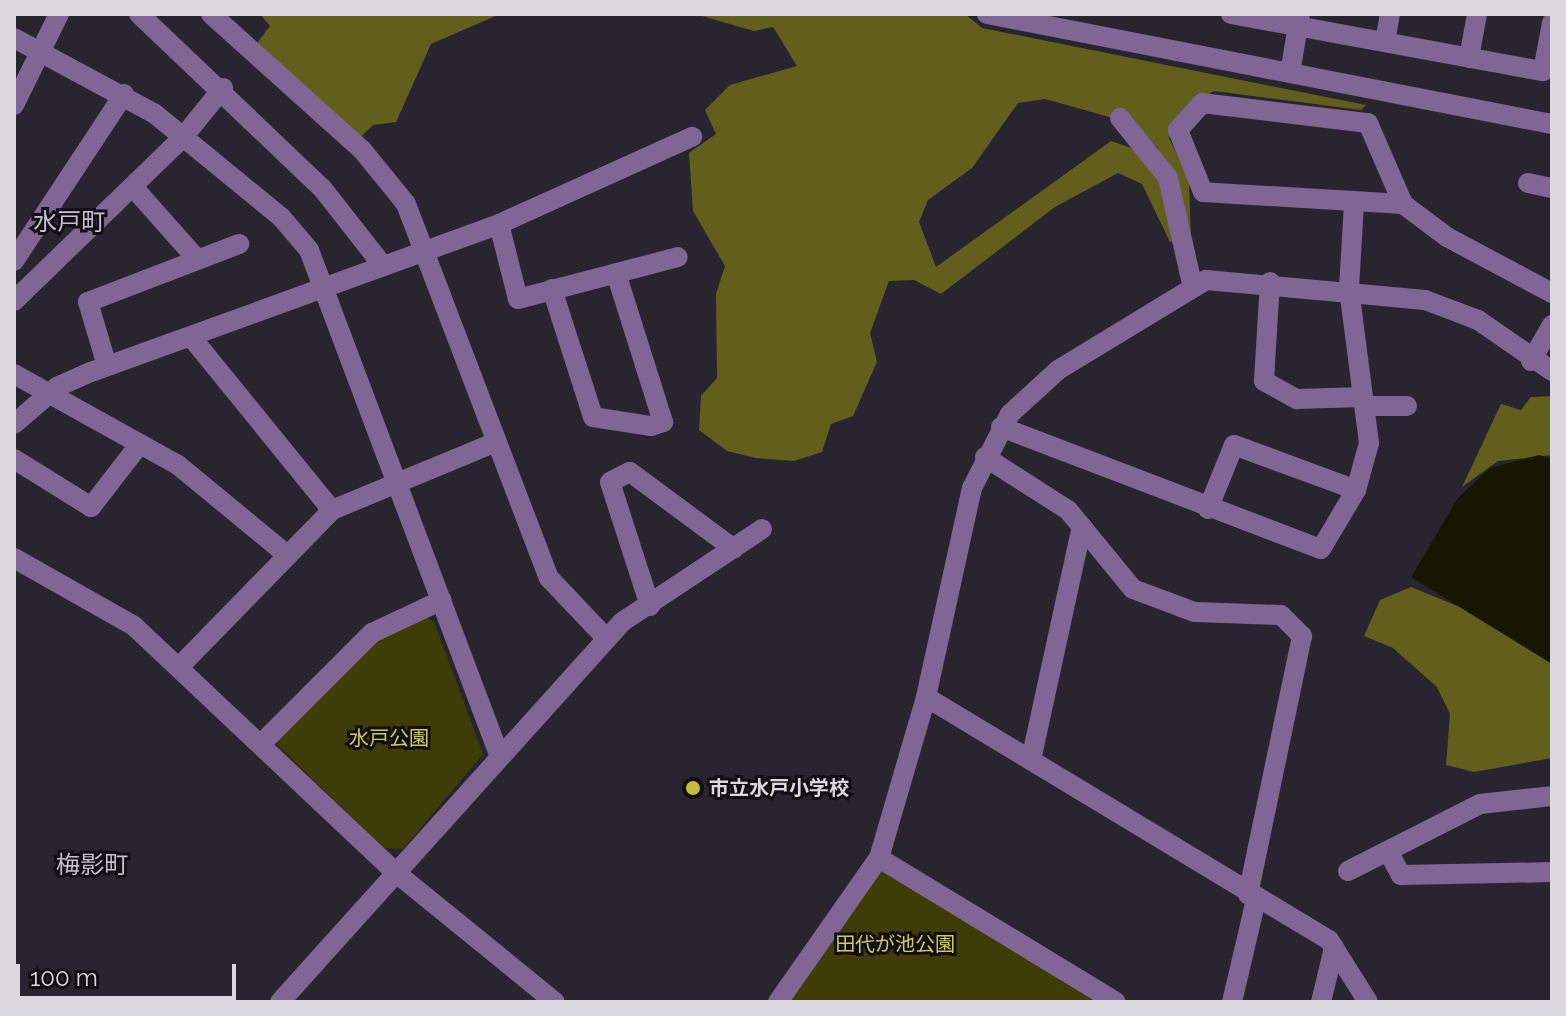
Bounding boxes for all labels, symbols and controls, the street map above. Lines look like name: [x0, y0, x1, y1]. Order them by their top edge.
district label: 水戸町: [33, 208, 105, 236]
park label: 水戸公園: [349, 726, 429, 750]
place label: 市立水戸小学校: [709, 776, 849, 800]
marker: 市立水戸小学校: [684, 779, 702, 797]
district label: 梅影町: [56, 851, 128, 879]
park label: 田代が池公園: [835, 932, 955, 956]
scale bar: [20, 948, 240, 998]
text: 100 m: [30, 963, 98, 992]

